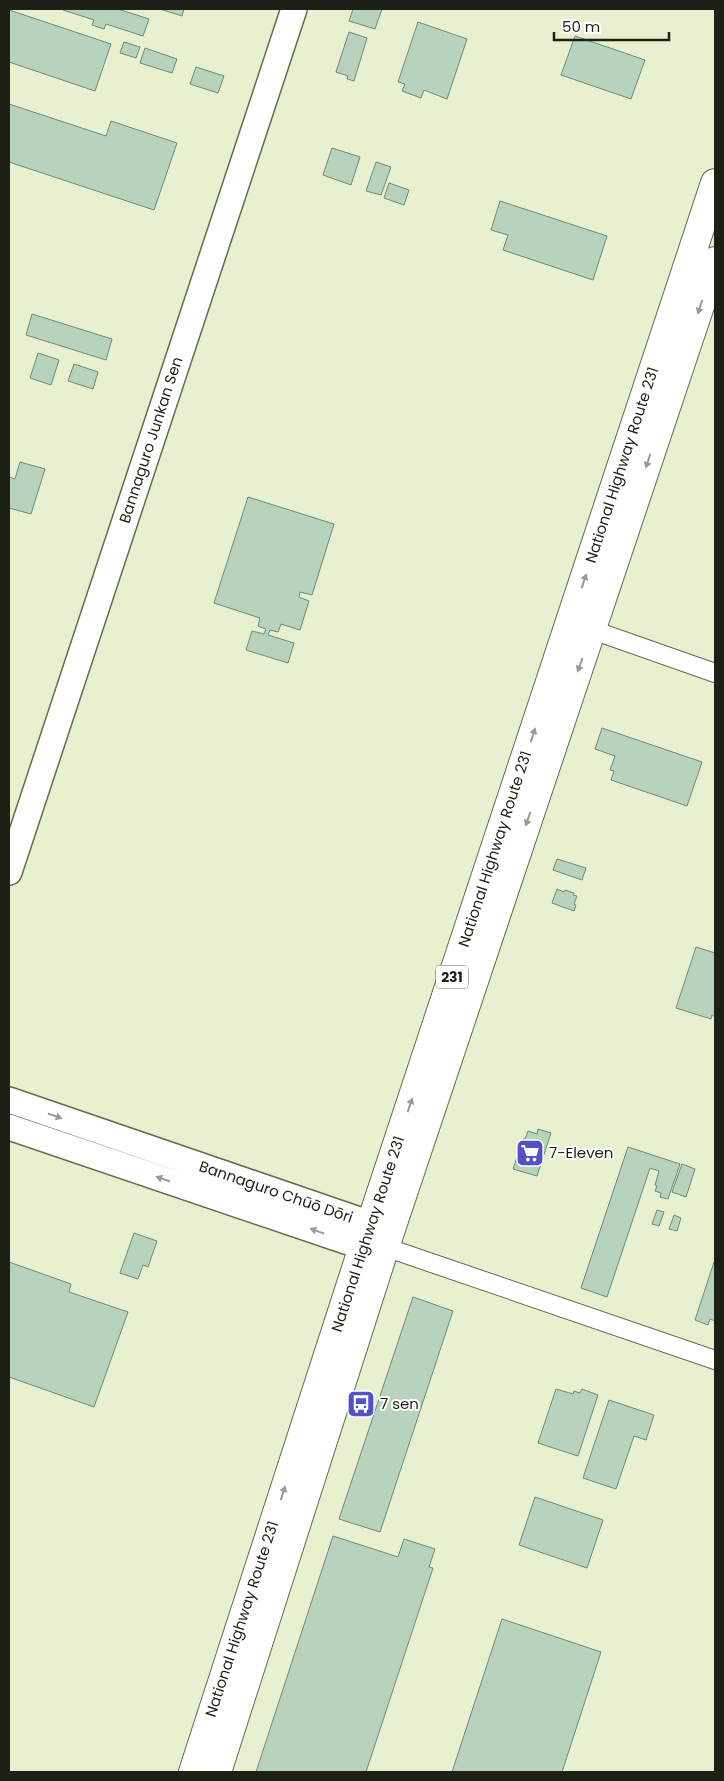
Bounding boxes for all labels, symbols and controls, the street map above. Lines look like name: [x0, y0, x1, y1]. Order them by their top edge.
scale bar: [554, 10, 669, 42]
text: 50 m: [562, 16, 600, 37]
one-way arrow: [696, 300, 704, 315]
street label: Bannaguro Junkan Sen: [114, 354, 187, 526]
street label: National Highway Route 231: [580, 364, 663, 566]
one-way arrow: [644, 454, 652, 469]
one-way arrow: [580, 573, 588, 588]
one-way arrow: [576, 658, 584, 673]
one-way arrow: [529, 728, 537, 743]
street label: National Highway Route 231: [453, 748, 536, 950]
one-way arrow: [524, 812, 532, 827]
road number: 231: [436, 966, 468, 989]
one-way arrow: [407, 1098, 414, 1113]
one-way arrow: [48, 1112, 63, 1120]
street label: National Highway Route 231: [326, 1133, 409, 1335]
supermarket icon: 7-Eleven: [515, 1138, 545, 1168]
place label: 7-Eleven: [549, 1142, 613, 1163]
street label: Bannaguro Chūō Dōri: [196, 1155, 356, 1228]
one-way arrow: [155, 1175, 170, 1182]
one-way arrow: [309, 1227, 324, 1235]
bus stop icon: 7 sen: [346, 1389, 376, 1419]
place label: 7 sen: [380, 1393, 419, 1414]
one-way arrow: [280, 1485, 287, 1500]
street label: National Highway Route 231: [200, 1518, 283, 1720]

